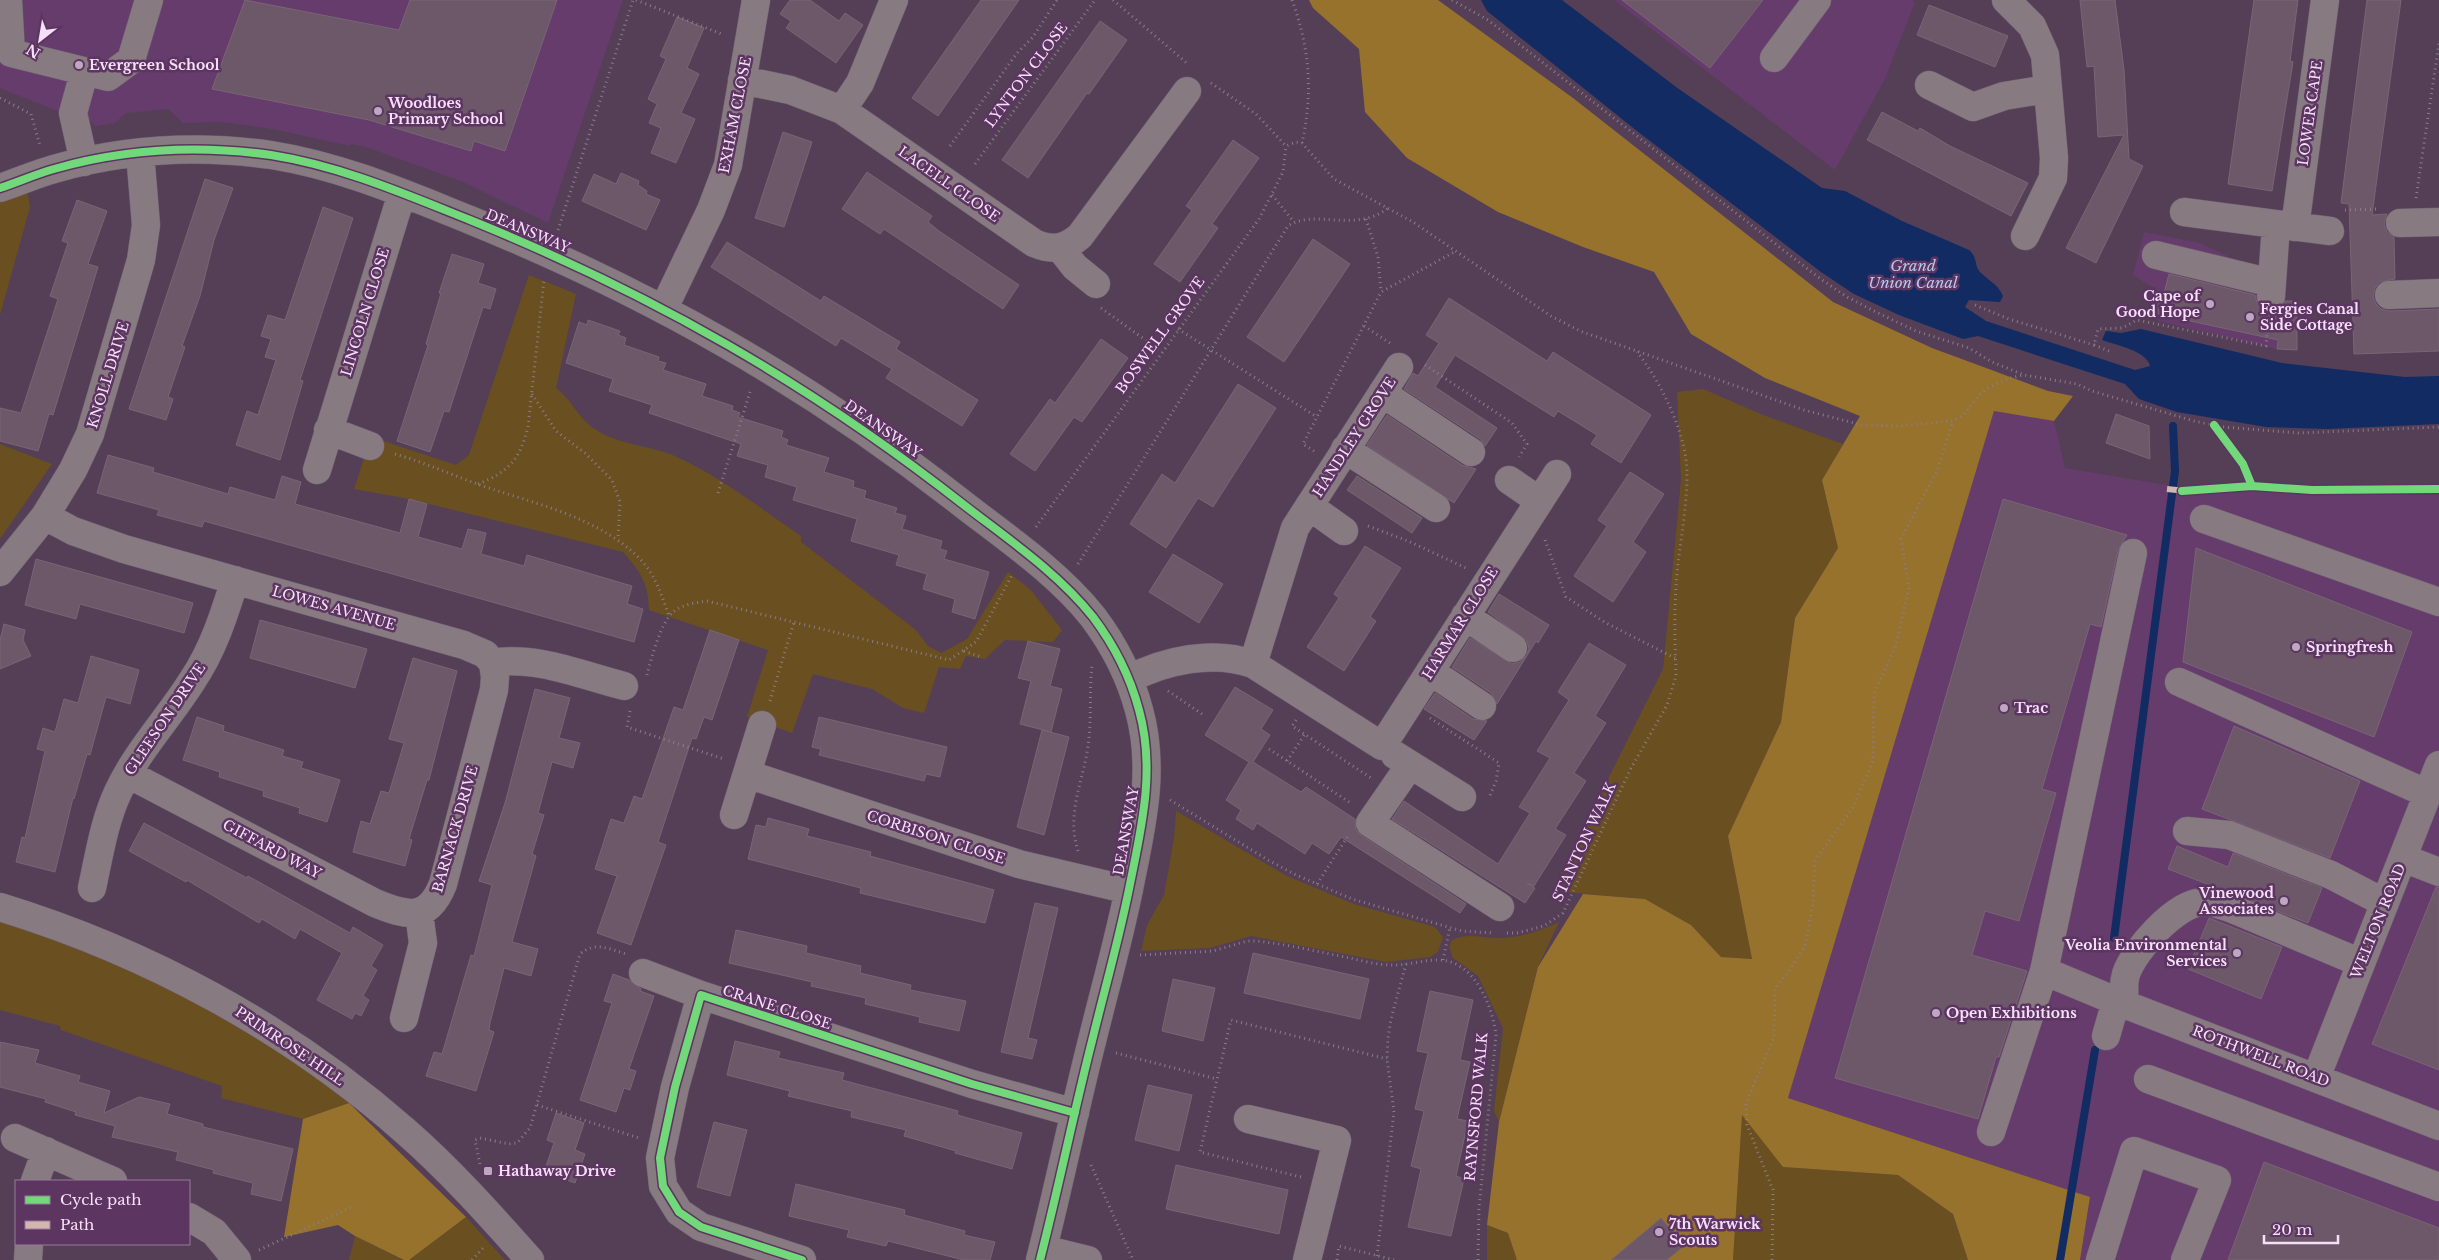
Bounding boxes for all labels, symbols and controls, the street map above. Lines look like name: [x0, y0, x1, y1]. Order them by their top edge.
north arrow: [15, 15, 65, 65]
street label: LYNTON CLOSE: [981, 19, 1071, 131]
text: N: [23, 40, 44, 62]
street label: EXHAM CLOSE: [715, 55, 755, 175]
place label: Evergreen School: [89, 56, 219, 74]
marker: Evergreen School: [73, 59, 85, 71]
street label: LOWER CAPE: [2294, 59, 2326, 167]
place label: Woodloes Primary School: [387, 94, 504, 128]
marker: Woodloes Primary School: [372, 105, 384, 117]
street label: LACELL CLOSE: [895, 142, 1003, 226]
street label: DEANSWAY: [483, 205, 574, 257]
street label: LINCOLN CLOSE: [337, 246, 393, 378]
water label: Grand Union Canal: [1868, 256, 1958, 292]
street label: BOSWELL GROVE: [1111, 273, 1209, 397]
place label: Cape of Good Hope: [2116, 287, 2202, 321]
marker: Cape of Good Hope: [2204, 298, 2216, 310]
place label: Fergies Canal Side Cottage: [2260, 300, 2359, 334]
marker: Fergies Canal Side Cottage: [2244, 311, 2256, 323]
street label: KNOLL DRIVE: [83, 320, 133, 430]
street label: HANDLEY GROVE: [1308, 374, 1400, 500]
street label: DEANSWAY: [841, 396, 926, 463]
street label: HARMAR CLOSE: [1418, 563, 1502, 683]
street label: LOWES AVENUE: [270, 582, 398, 634]
place label: Springfresh: [2306, 638, 2394, 656]
marker: Springfresh: [2290, 641, 2302, 653]
street label: GLEESON DRIVE: [121, 659, 209, 779]
place label: Trac: [2014, 699, 2048, 717]
marker: Trac: [1998, 702, 2010, 714]
street label: BARNACK DRIVE: [428, 763, 482, 895]
street label: STANTON WALK: [1548, 778, 1620, 905]
street label: DEANSWAY: [1109, 784, 1143, 877]
street label: CORBISON CLOSE: [865, 806, 1007, 868]
street label: GIFFARD WAY: [220, 815, 325, 883]
street label: WELTON ROAD: [2346, 861, 2409, 982]
place label: Vinewood Associates: [2198, 884, 2274, 918]
marker: Vinewood Associates: [2278, 895, 2290, 907]
place label: Veolia Environmental Services: [2064, 936, 2227, 970]
marker: Veolia Environmental Services: [2231, 947, 2243, 959]
street label: CRANE CLOSE: [720, 981, 834, 1033]
street label: PRIMROSE HILL: [232, 1003, 348, 1089]
place label: Open Exhibitions: [1946, 1004, 2077, 1022]
marker: Open Exhibitions: [1930, 1007, 1942, 1019]
street label: ROTHWELL ROAD: [2190, 1022, 2332, 1090]
street label: RAYNSFORD WALK: [1461, 1031, 1492, 1182]
place label: Hathaway Drive: [498, 1162, 616, 1180]
marker: Hathaway Drive: [482, 1165, 494, 1177]
legend: [15, 1180, 190, 1245]
text: Cycle path: [60, 1190, 142, 1209]
scale bar: [2264, 1212, 2338, 1244]
text: Path: [60, 1215, 94, 1234]
place label: 7th Warwick Scouts: [1669, 1215, 1761, 1249]
text: 20 m: [2272, 1220, 2312, 1239]
marker: 7th Warwick Scouts: [1653, 1226, 1665, 1238]

